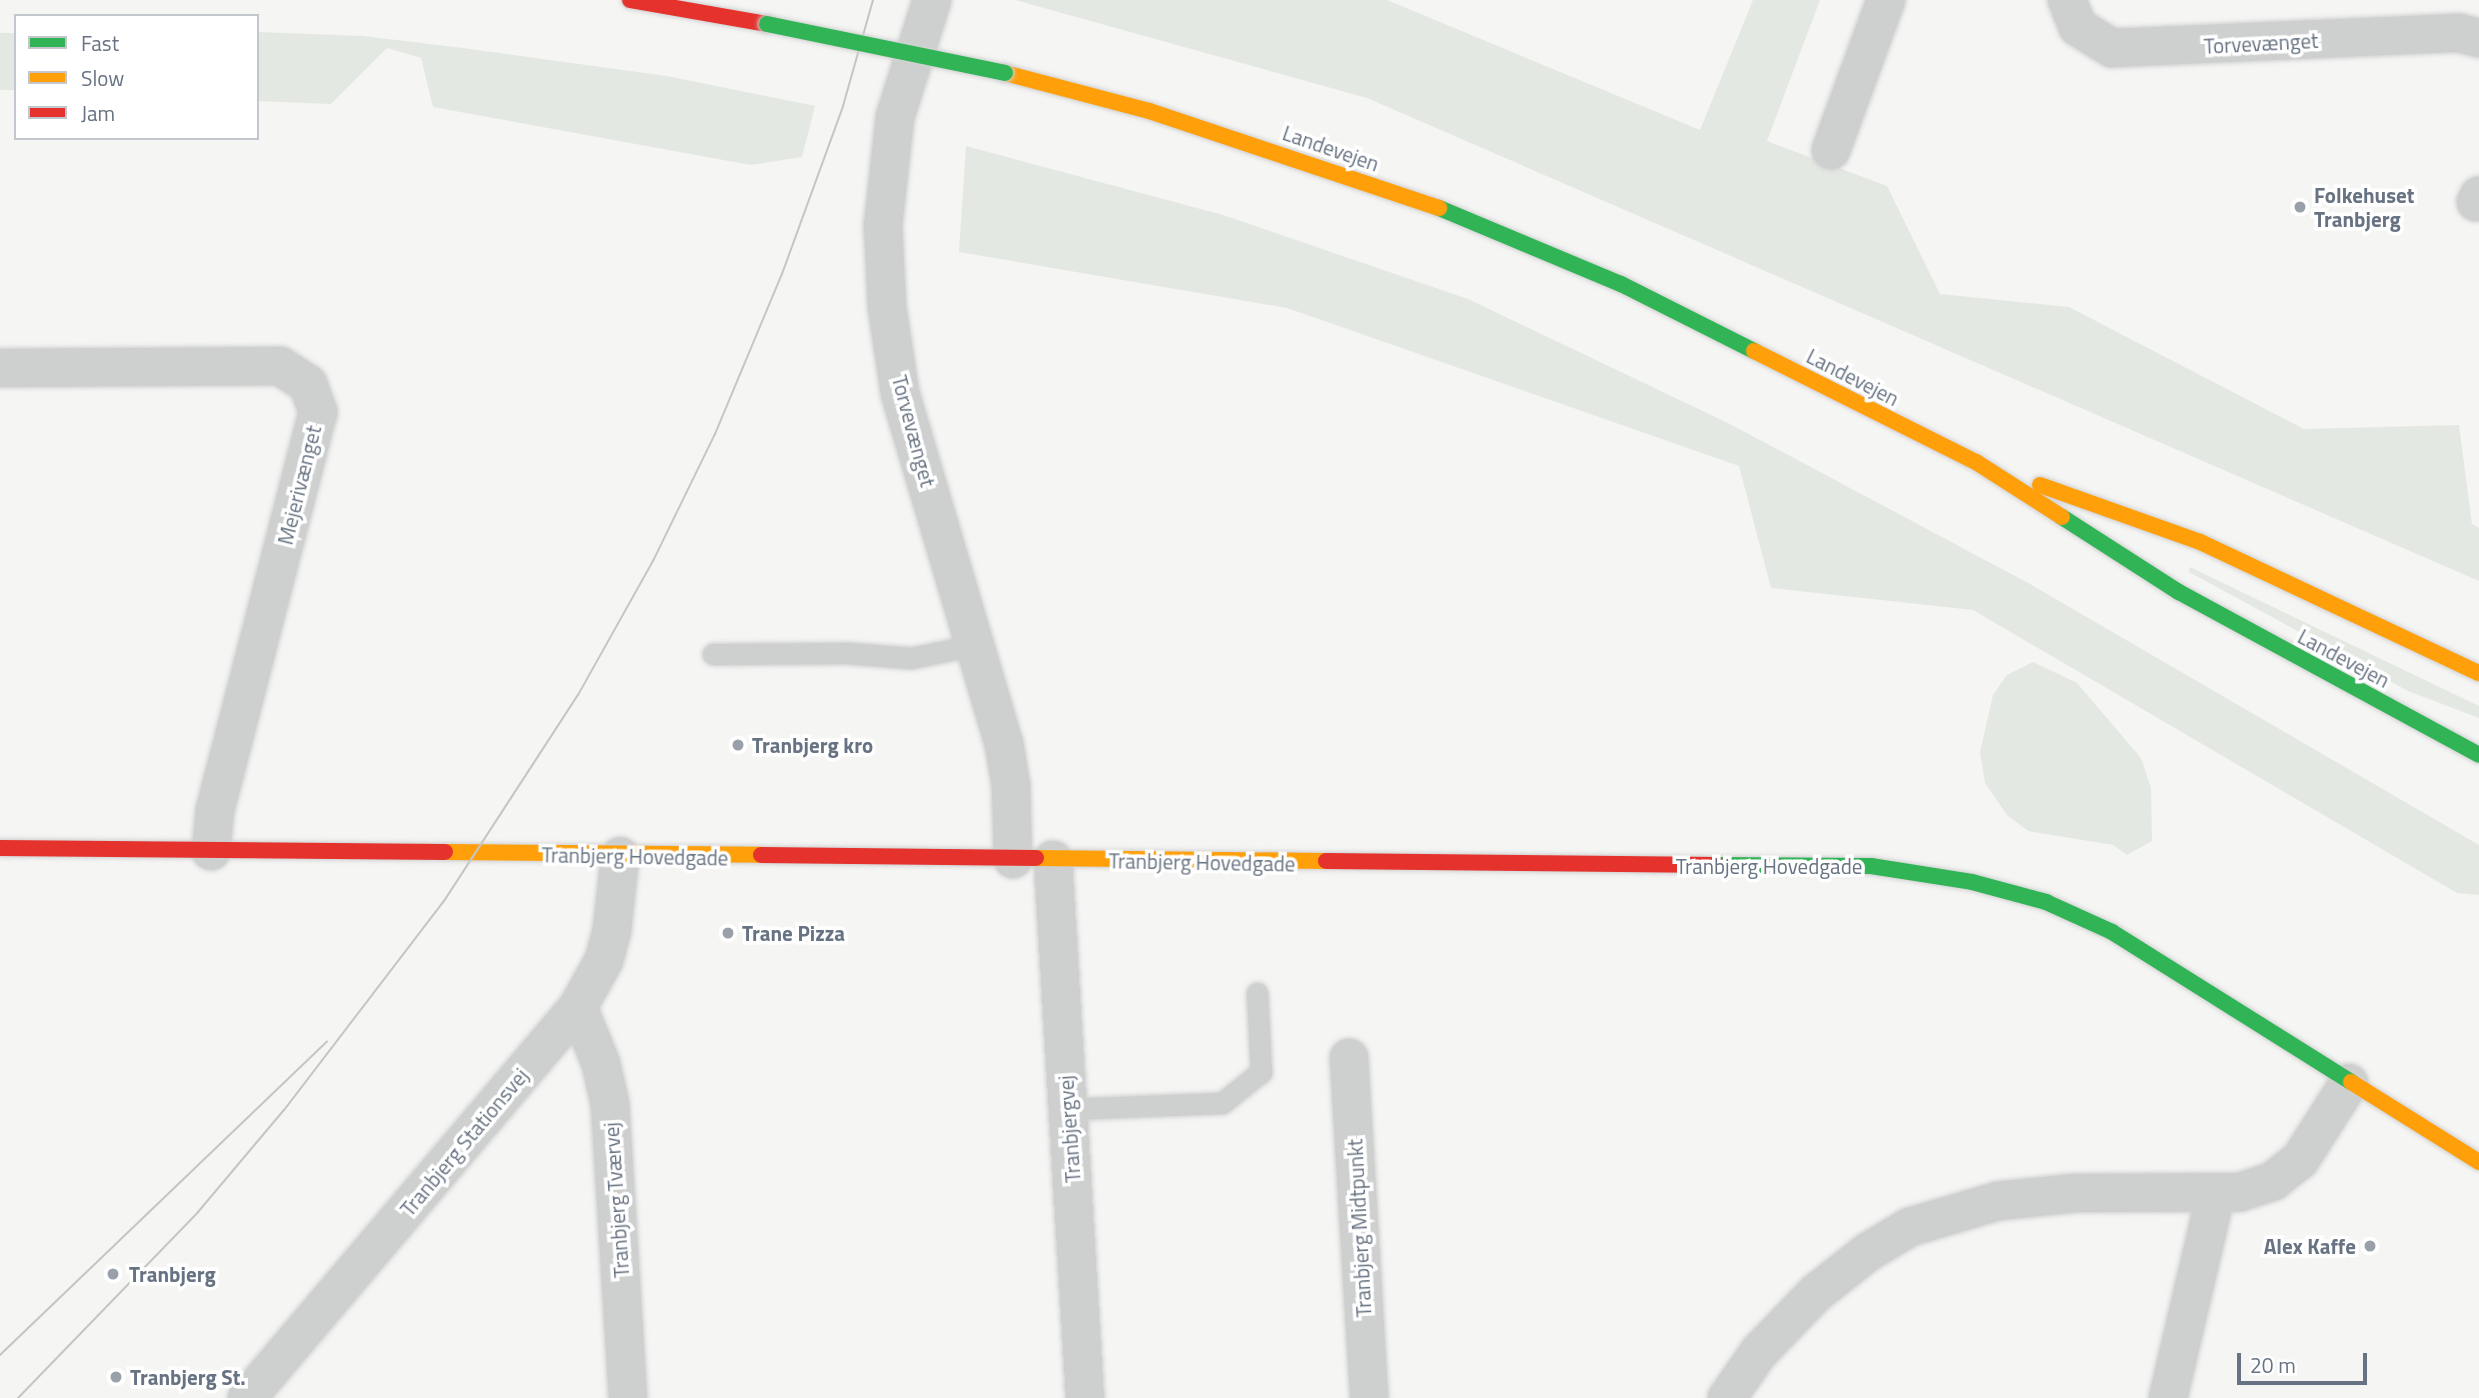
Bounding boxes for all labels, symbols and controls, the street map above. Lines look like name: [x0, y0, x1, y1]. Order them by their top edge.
legend: [14, 14, 259, 140]
text: Fast: [81, 27, 119, 59]
street label: Torvevænget: [2203, 27, 2319, 59]
text: Slow: [81, 62, 124, 94]
text: Jam: [81, 97, 115, 129]
street label: Landevejen: [1279, 120, 1383, 176]
place label: Folkehuset Tranbjerg: [2314, 182, 2414, 232]
marker: Folkehuset Tranbjerg: [2292, 199, 2308, 215]
street label: Landevejen: [1803, 343, 1903, 411]
street label: Torvevænget: [887, 372, 941, 490]
street label: Mejerivænget: [272, 423, 326, 547]
street label: Landevejen: [2294, 623, 2394, 693]
place label: Tranbjerg kro: [752, 732, 873, 758]
marker: Tranbjerg kro: [730, 737, 746, 753]
street label: Tranbjerg Hovedgade: [541, 842, 729, 870]
street label: Tranbjerg Hovedgade: [1108, 848, 1296, 876]
street label: Tranbjerg Hovedgade: [1676, 853, 1862, 879]
place label: Trane Pizza: [742, 920, 845, 946]
marker: Trane Pizza: [720, 925, 736, 941]
street label: Tranbjerg Stationsvej: [395, 1063, 533, 1221]
street label: Tranbjergvej: [1053, 1074, 1085, 1184]
street label: Tranbjerg Tværvej: [598, 1121, 634, 1279]
street label: Tranbjerg Midtpunkt: [1342, 1138, 1376, 1318]
place label: Alex Kaffe: [2264, 1233, 2356, 1259]
marker: Alex Kaffe: [2362, 1238, 2378, 1254]
place label: Tranbjerg: [129, 1261, 216, 1287]
marker: Tranbjerg: [103, 1264, 123, 1284]
scale bar: [2241, 1338, 2370, 1382]
text: 20 m: [2250, 1349, 2296, 1381]
place label: Tranbjerg St.: [130, 1364, 246, 1390]
marker: Tranbjerg St.: [108, 1369, 124, 1385]

